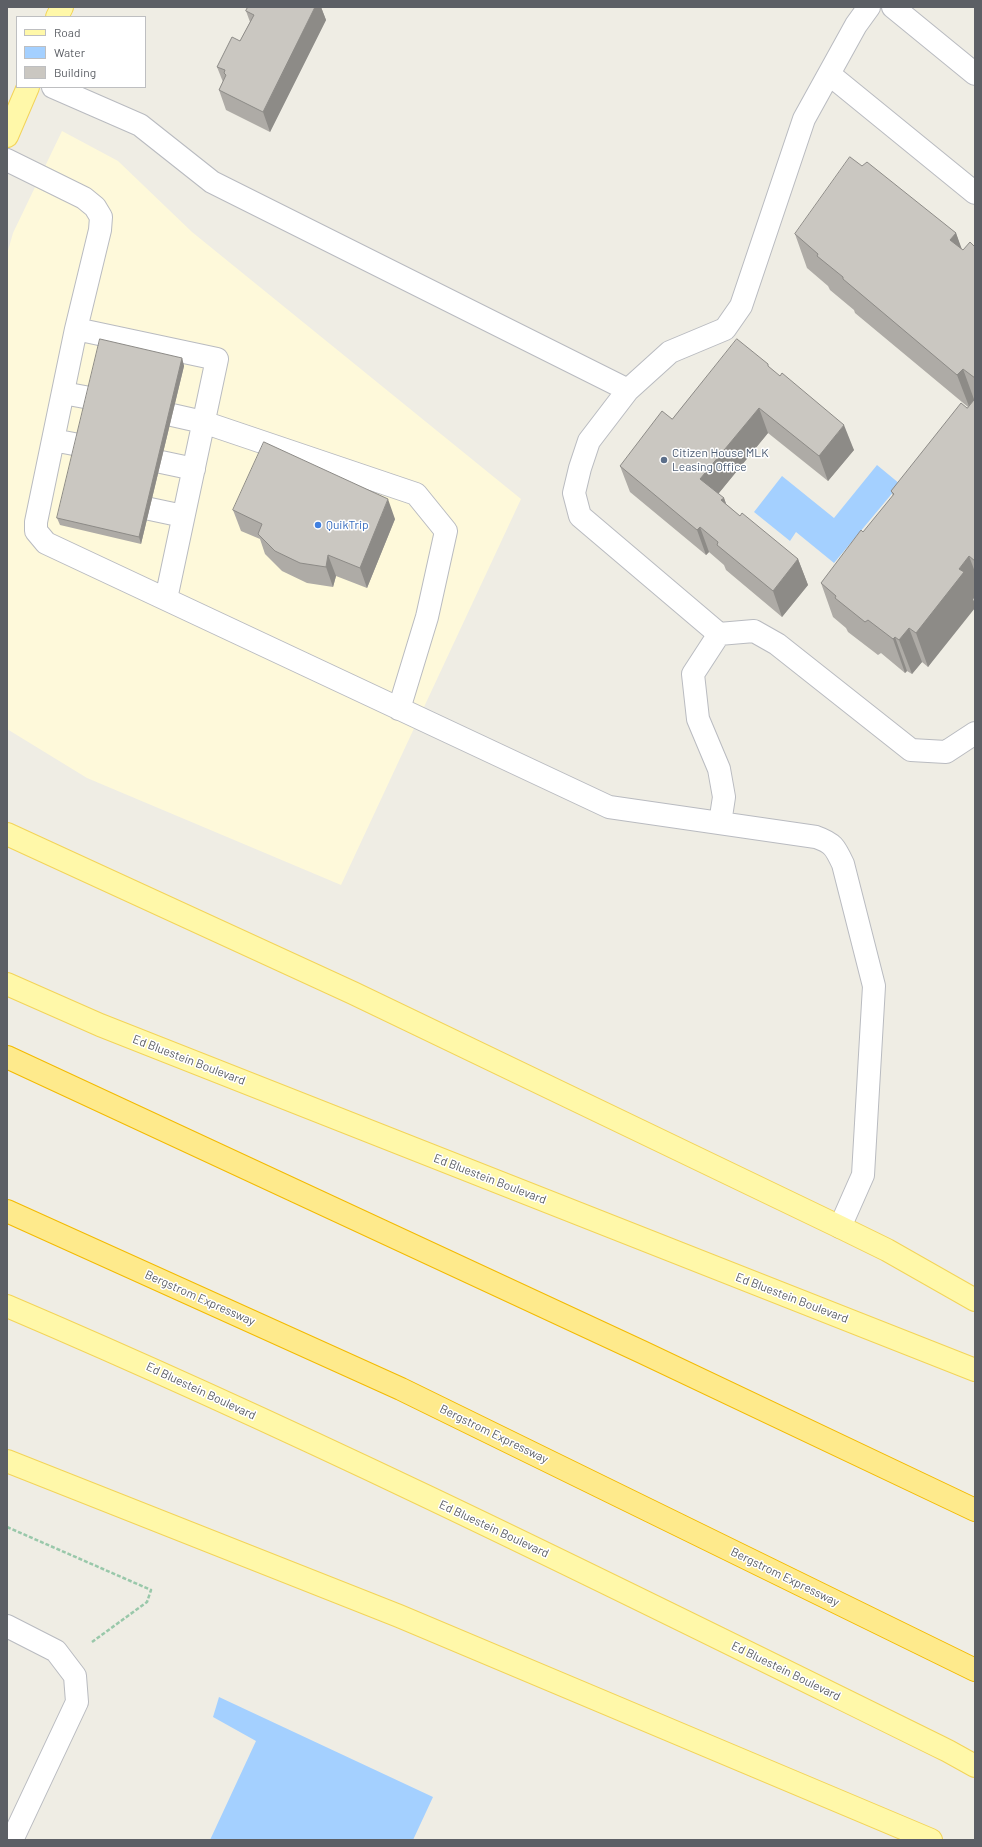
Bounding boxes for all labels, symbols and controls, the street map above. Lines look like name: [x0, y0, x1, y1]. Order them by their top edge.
legend: [16, 16, 146, 88]
text: Road: [54, 25, 81, 39]
text: Water: [54, 45, 85, 59]
text: Building: [54, 65, 96, 79]
place label: Citizen House MLK Leasing Office: [672, 446, 768, 474]
marker: Citizen House MLK Leasing Office: [659, 455, 669, 465]
place label: QuikTrip: [326, 518, 369, 532]
marker: QuikTrip: [313, 520, 323, 530]
street label: Ed Bluestein Boulevard: [131, 1032, 247, 1088]
street label: Ed Bluestein Boulevard: [432, 1151, 548, 1207]
street label: Bergstrom Expressway: [143, 1267, 257, 1329]
street label: Ed Bluestein Boulevard: [734, 1270, 850, 1326]
street label: Ed Bluestein Boulevard: [144, 1359, 258, 1423]
street label: Bergstrom Expressway: [437, 1401, 551, 1467]
street label: Ed Bluestein Boulevard: [437, 1497, 551, 1561]
street label: Bergstrom Expressway: [728, 1544, 842, 1610]
street label: Ed Bluestein Boulevard: [729, 1638, 843, 1704]

